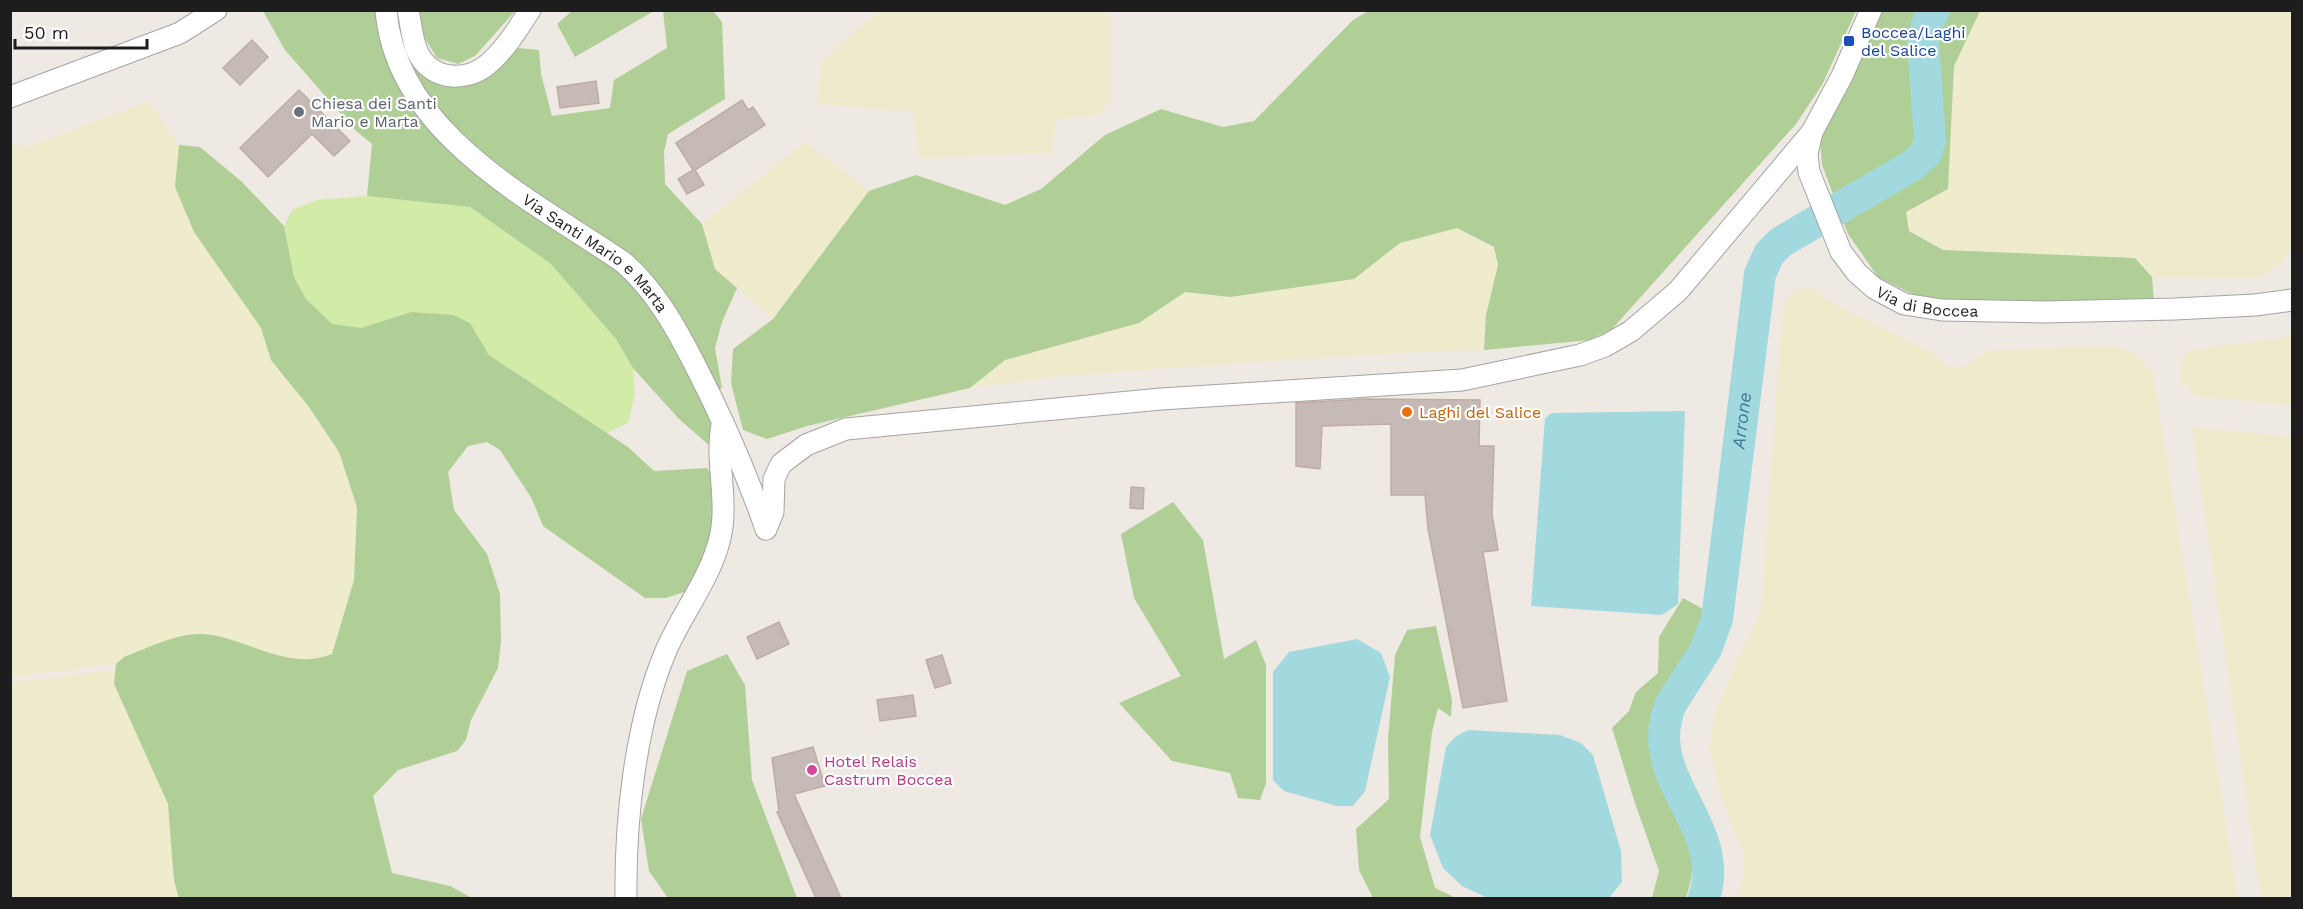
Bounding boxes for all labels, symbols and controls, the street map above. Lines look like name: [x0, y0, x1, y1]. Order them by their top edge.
scale bar: [15, 12, 147, 50]
text: 50 m: [24, 22, 69, 43]
place label: Boccea/Laghi del Salice: [1861, 23, 1966, 60]
marker: Boccea/Laghi del Salice: [1842, 34, 1856, 48]
place label: Chiesa dei Santi Mario e Marta: [311, 94, 437, 131]
marker: Chiesa dei Santi Mario e Marta: [292, 105, 306, 119]
street label: Via Santi Mario e Marta: [519, 190, 672, 316]
street label: Via di Boccea: [1873, 282, 1979, 321]
water label: Arrone: [1727, 391, 1755, 451]
place label: Laghi del Salice: [1419, 403, 1541, 422]
marker: Laghi del Salice: [1400, 405, 1414, 419]
place label: Hotel Relais Castrum Boccea: [824, 752, 953, 789]
marker: Hotel Relais Castrum Boccea: [805, 763, 819, 777]

